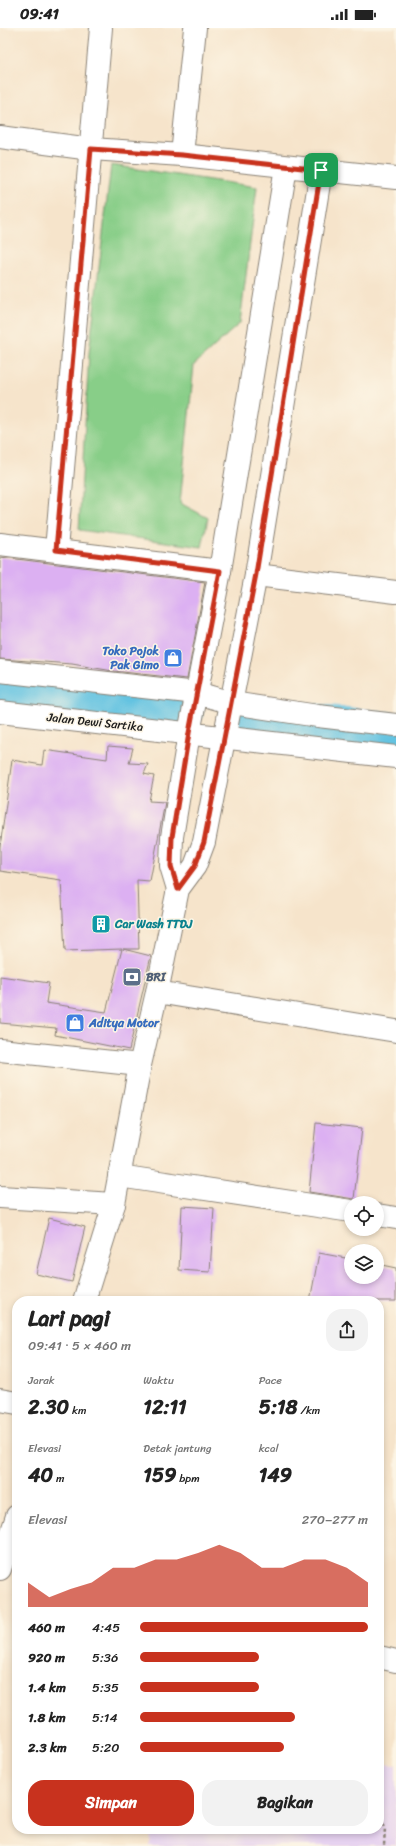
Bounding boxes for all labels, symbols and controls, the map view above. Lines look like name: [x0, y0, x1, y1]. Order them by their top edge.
text: 09:41: [20, 1, 59, 27]
pin: [304, 153, 338, 187]
icon: arrive: [310, 159, 332, 181]
place label: Toko Pojok Pak Gimo: [102, 640, 160, 676]
shop icon: Toko Pojok Pak Gimo: [162, 647, 184, 669]
street label: Jalan Dewi Sartika: [45, 706, 144, 738]
building icon: Car Wash TTDJ: [90, 913, 112, 935]
place label: Car Wash TTDJ: [114, 913, 193, 935]
bank icon: BRI: [121, 966, 143, 988]
place label: BRI: [146, 966, 167, 988]
shop icon: Aditya Motor: [64, 1012, 86, 1034]
place label: Aditya Motor: [88, 1012, 160, 1034]
map controls: [344, 1196, 384, 1284]
button: locate: [344, 1196, 384, 1236]
button: layers: [344, 1244, 384, 1284]
text: Lari pagi: [28, 1299, 110, 1338]
button: share: [326, 1309, 368, 1351]
text: 09:41 · 5 × 460 m: [28, 1334, 131, 1357]
text: Jarak: [28, 1371, 55, 1390]
text: Waktu: [143, 1371, 174, 1390]
text: Pace: [259, 1371, 282, 1390]
text: 2.30: [28, 1390, 69, 1425]
text: 12:11: [143, 1390, 187, 1425]
text: 5:18: [259, 1390, 298, 1425]
text: km: [69, 1401, 86, 1420]
text: /km: [298, 1401, 320, 1420]
text: Elevasi: [28, 1439, 61, 1458]
text: Detak jantung: [143, 1439, 211, 1458]
text: kcal: [259, 1439, 279, 1458]
text: 40: [28, 1458, 53, 1493]
text: 159: [143, 1458, 176, 1493]
text: 149: [259, 1458, 292, 1493]
text: m: [53, 1469, 64, 1488]
text: bpm: [176, 1469, 200, 1488]
text: Elevasi: [28, 1508, 67, 1531]
text: 270–277 m: [302, 1508, 368, 1531]
text: 460 m: [28, 1616, 65, 1639]
text: 4:45: [92, 1616, 120, 1639]
text: 920 m: [28, 1646, 65, 1669]
text: 5:36: [92, 1646, 118, 1669]
text: 1.4 km: [28, 1676, 66, 1699]
text: 5:35: [92, 1676, 119, 1699]
text: 1.8 km: [28, 1706, 66, 1729]
text: 5:14: [92, 1706, 118, 1729]
text: 2.3 km: [28, 1736, 67, 1759]
text: 5:20: [92, 1736, 120, 1759]
button: Simpan: [28, 1780, 194, 1826]
button: Bagikan: [202, 1780, 368, 1826]

